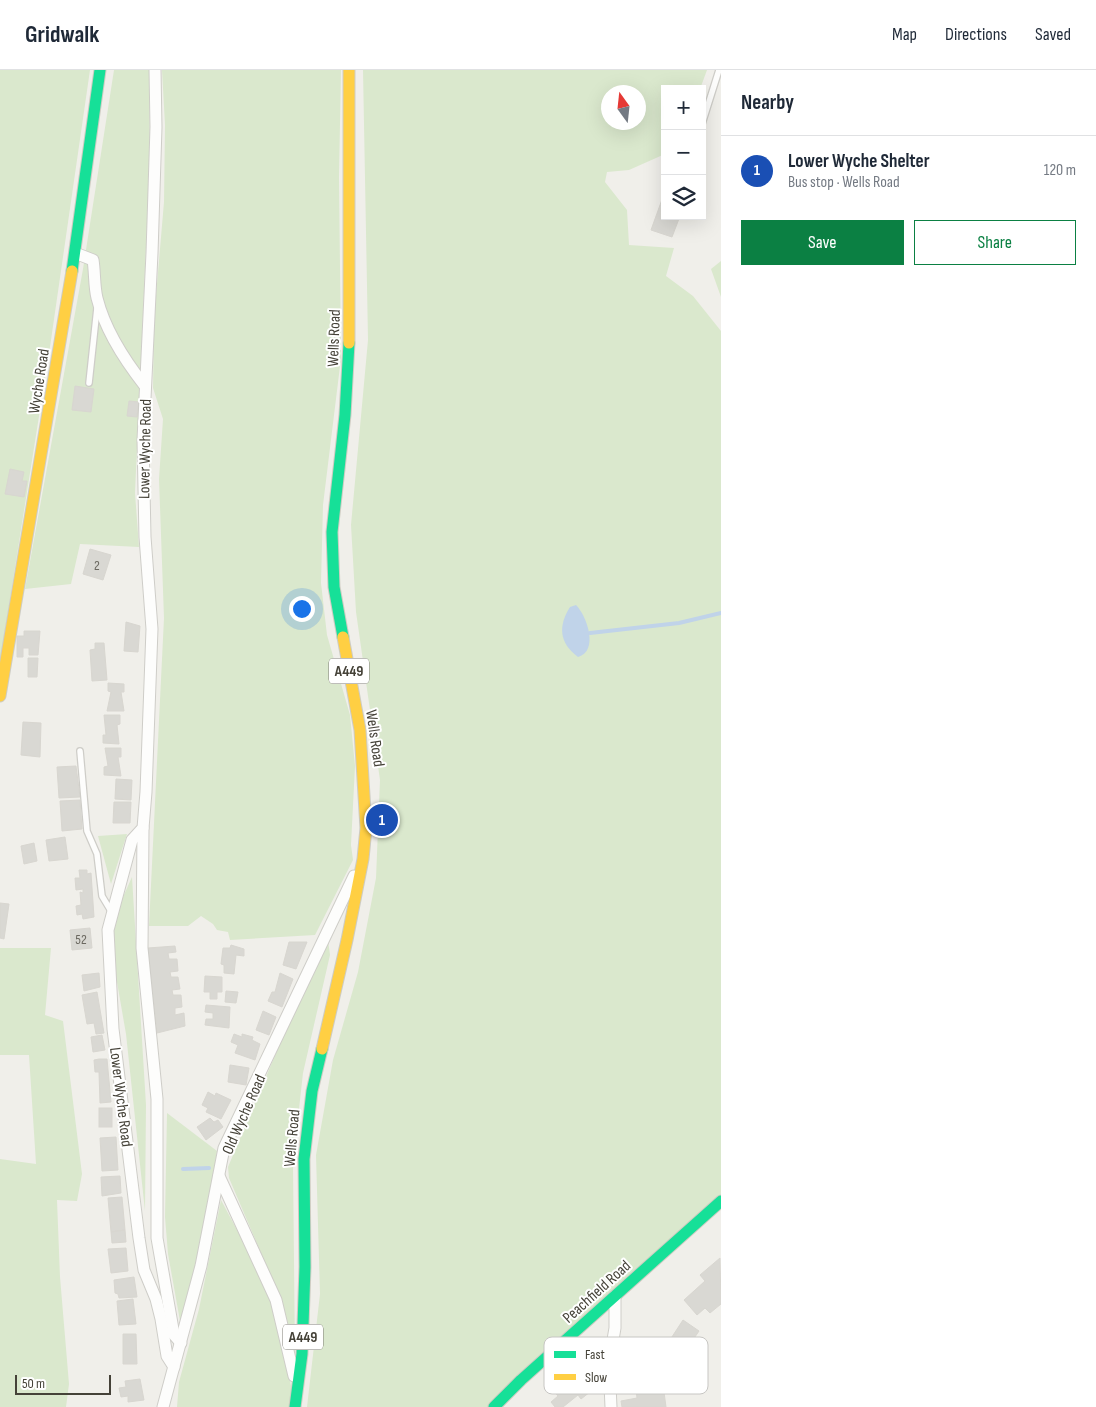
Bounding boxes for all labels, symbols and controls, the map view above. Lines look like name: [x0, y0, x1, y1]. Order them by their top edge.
text: Gridwalk: [25, 20, 99, 49]
text: Map: [892, 24, 917, 45]
text: Directions: [945, 24, 1007, 45]
text: Saved: [1035, 24, 1071, 45]
north arrow: [601, 85, 646, 130]
map controls: [661, 85, 706, 220]
button: +: [661, 85, 706, 130]
text: Nearby: [741, 90, 794, 115]
button: −: [661, 130, 706, 175]
text: Lower Wyche Shelter: [788, 150, 930, 173]
text: 1: [754, 161, 760, 180]
text: 120 m: [1044, 161, 1076, 180]
text: Bus stop · Wells Road: [788, 173, 900, 192]
button: layers: [661, 175, 706, 220]
button: Save: [741, 220, 904, 265]
button: Share: [914, 220, 1076, 265]
street label: Wells Road: [324, 309, 345, 367]
street label: Wyche Road: [25, 348, 54, 415]
street label: Lower Wyche Road: [135, 399, 156, 499]
house number: 2: [94, 557, 100, 574]
your location: [289, 596, 315, 622]
road number: A449: [329, 658, 369, 684]
street label: Wells Road: [361, 708, 388, 768]
pin: 1: [366, 801, 398, 839]
house number: 52: [75, 931, 87, 948]
street label: Lower Wyche Road: [105, 1046, 136, 1148]
street label: Old Wyche Road: [218, 1072, 270, 1157]
street label: Wells Road: [281, 1109, 304, 1168]
street label: Peachfield Road: [559, 1257, 635, 1328]
road number: A449: [283, 1324, 323, 1350]
legend: [544, 1337, 708, 1394]
text: Fast: [585, 1346, 605, 1363]
text: Slow: [585, 1369, 607, 1386]
scale bar: [15, 1372, 111, 1395]
text: 50 m: [22, 1375, 45, 1392]

